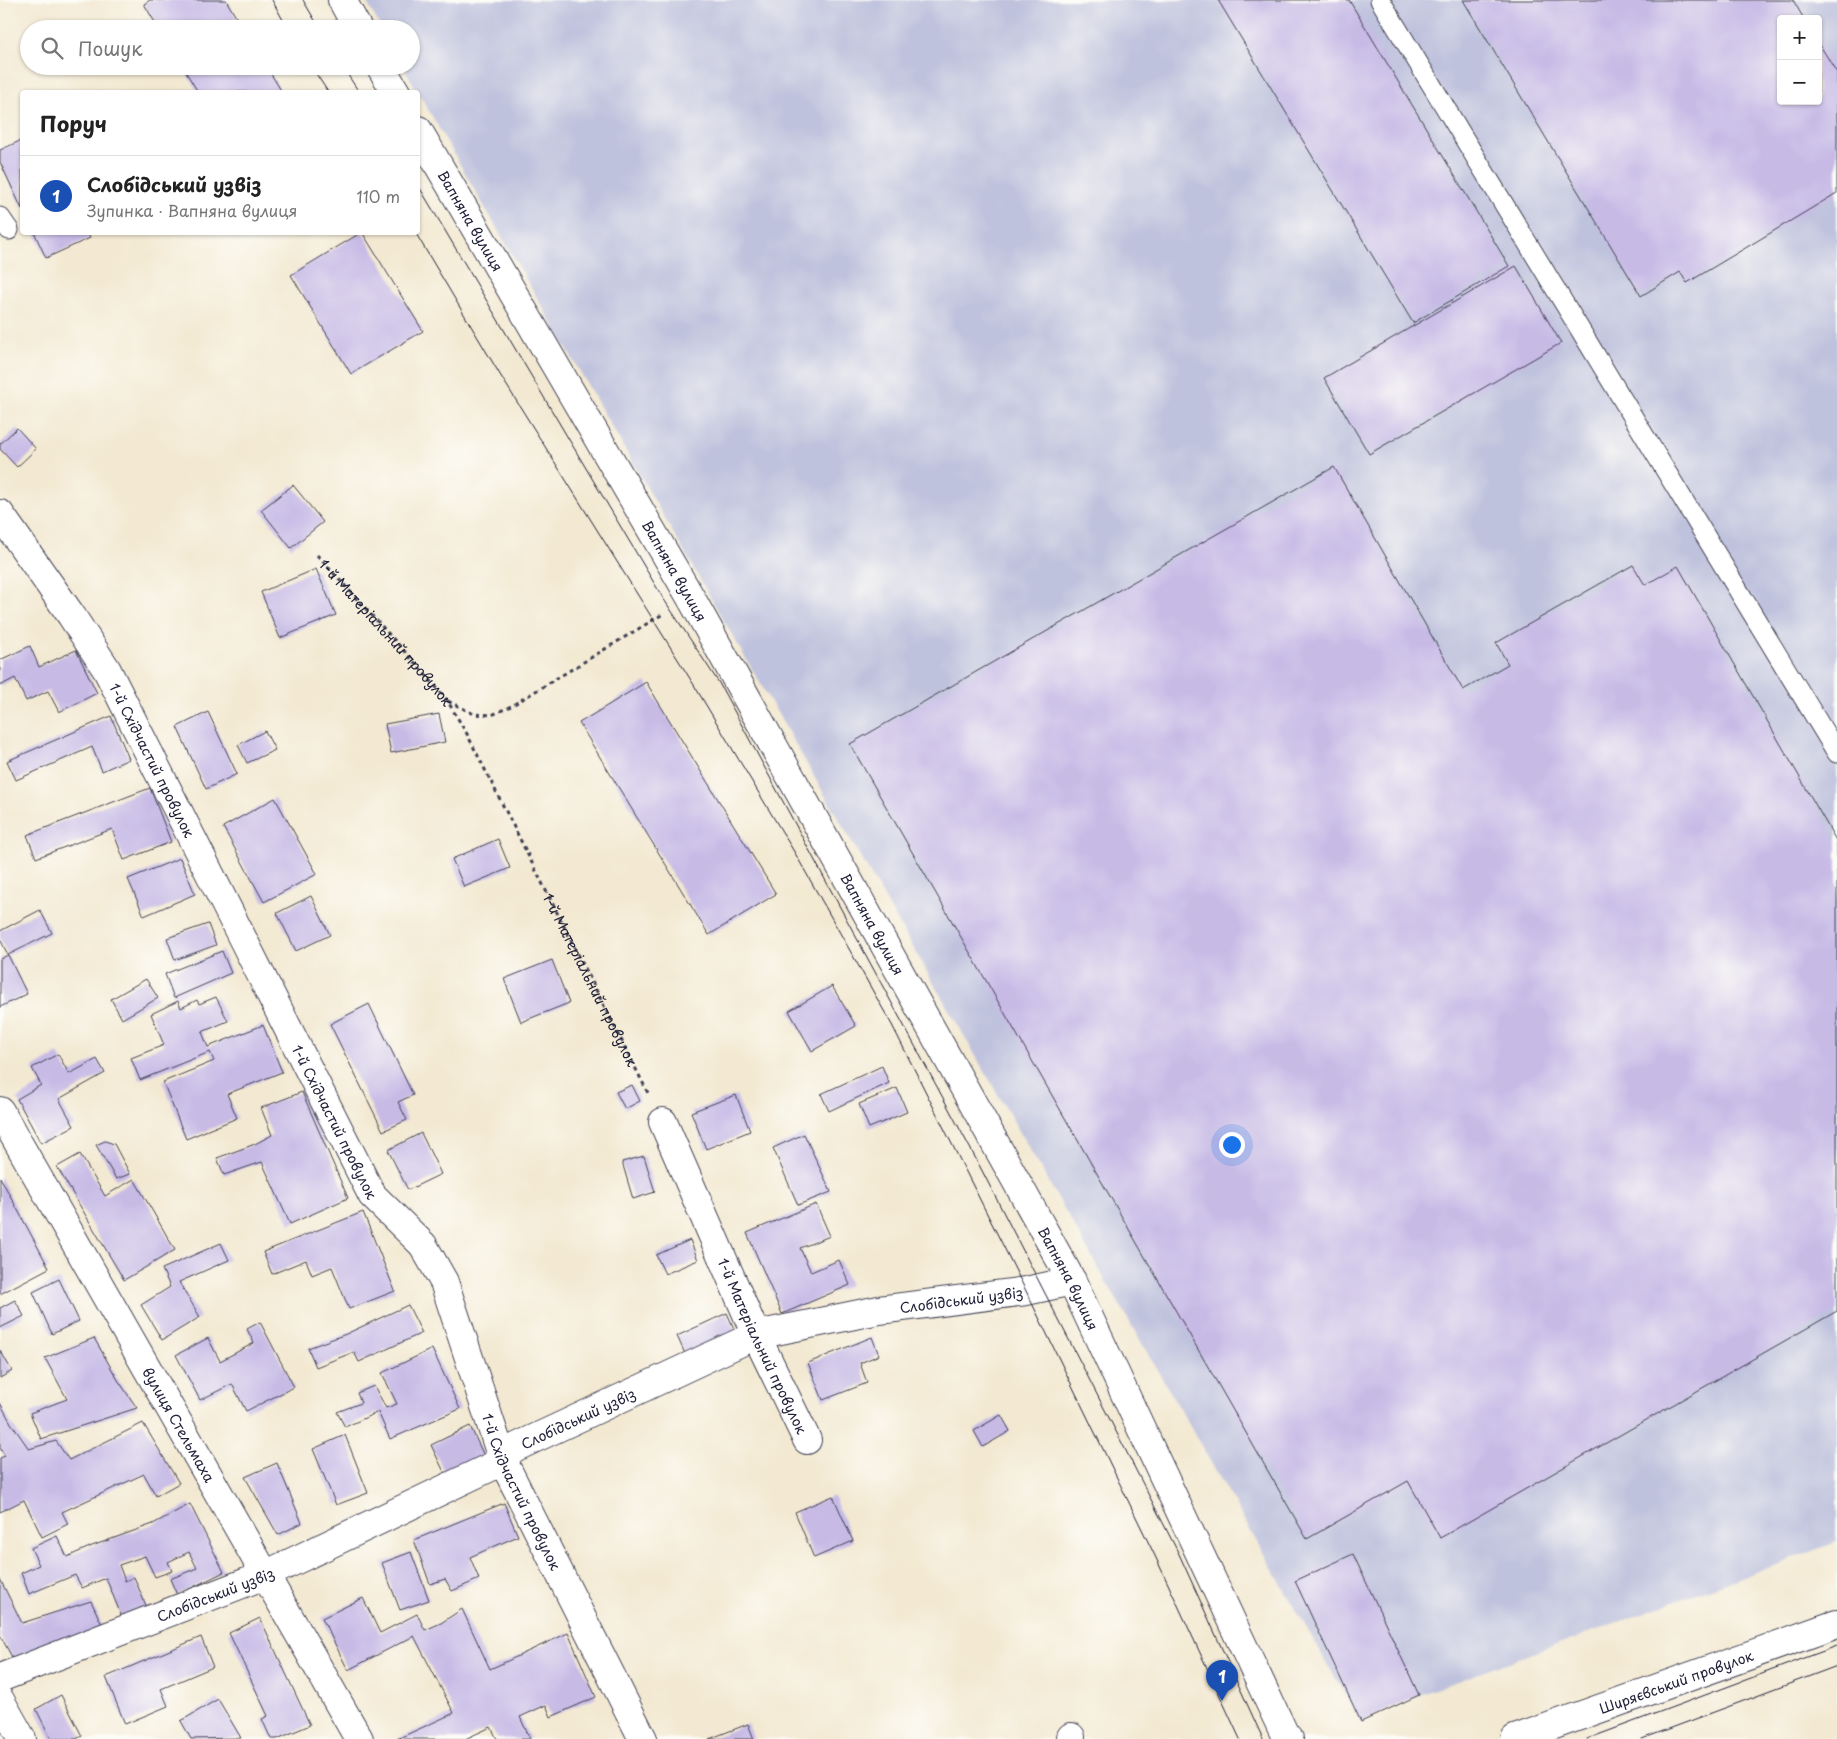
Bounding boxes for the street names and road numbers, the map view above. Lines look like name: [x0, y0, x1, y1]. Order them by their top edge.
street label: Вапняна вулиця: [433, 166, 509, 275]
street label: Вапняна вулиця: [637, 516, 712, 625]
street label: 1-й Матеріальний провулок: [315, 554, 459, 710]
street label: 1-й Східчастий провулок: [105, 679, 201, 841]
street label: Вапняна вулиця: [836, 869, 910, 979]
street label: 1-й Матеріальний провулок: [538, 889, 644, 1070]
street label: 1-й Східчастий провулок: [287, 1041, 383, 1203]
street label: Вапняна вулиця: [1033, 1223, 1104, 1333]
street label: 1-й Матеріальний провулок: [713, 1254, 813, 1438]
street label: Слобідський узвіз: [898, 1281, 1024, 1318]
street label: вулиця Стельмаха: [138, 1363, 220, 1486]
street label: Слобідський узвіз: [517, 1382, 639, 1454]
street label: 1-й Східчастий провулок: [477, 1410, 567, 1574]
street label: Слобідський узвіз: [154, 1562, 277, 1627]
street label: Ширяєвський провулок: [1596, 1644, 1756, 1719]

